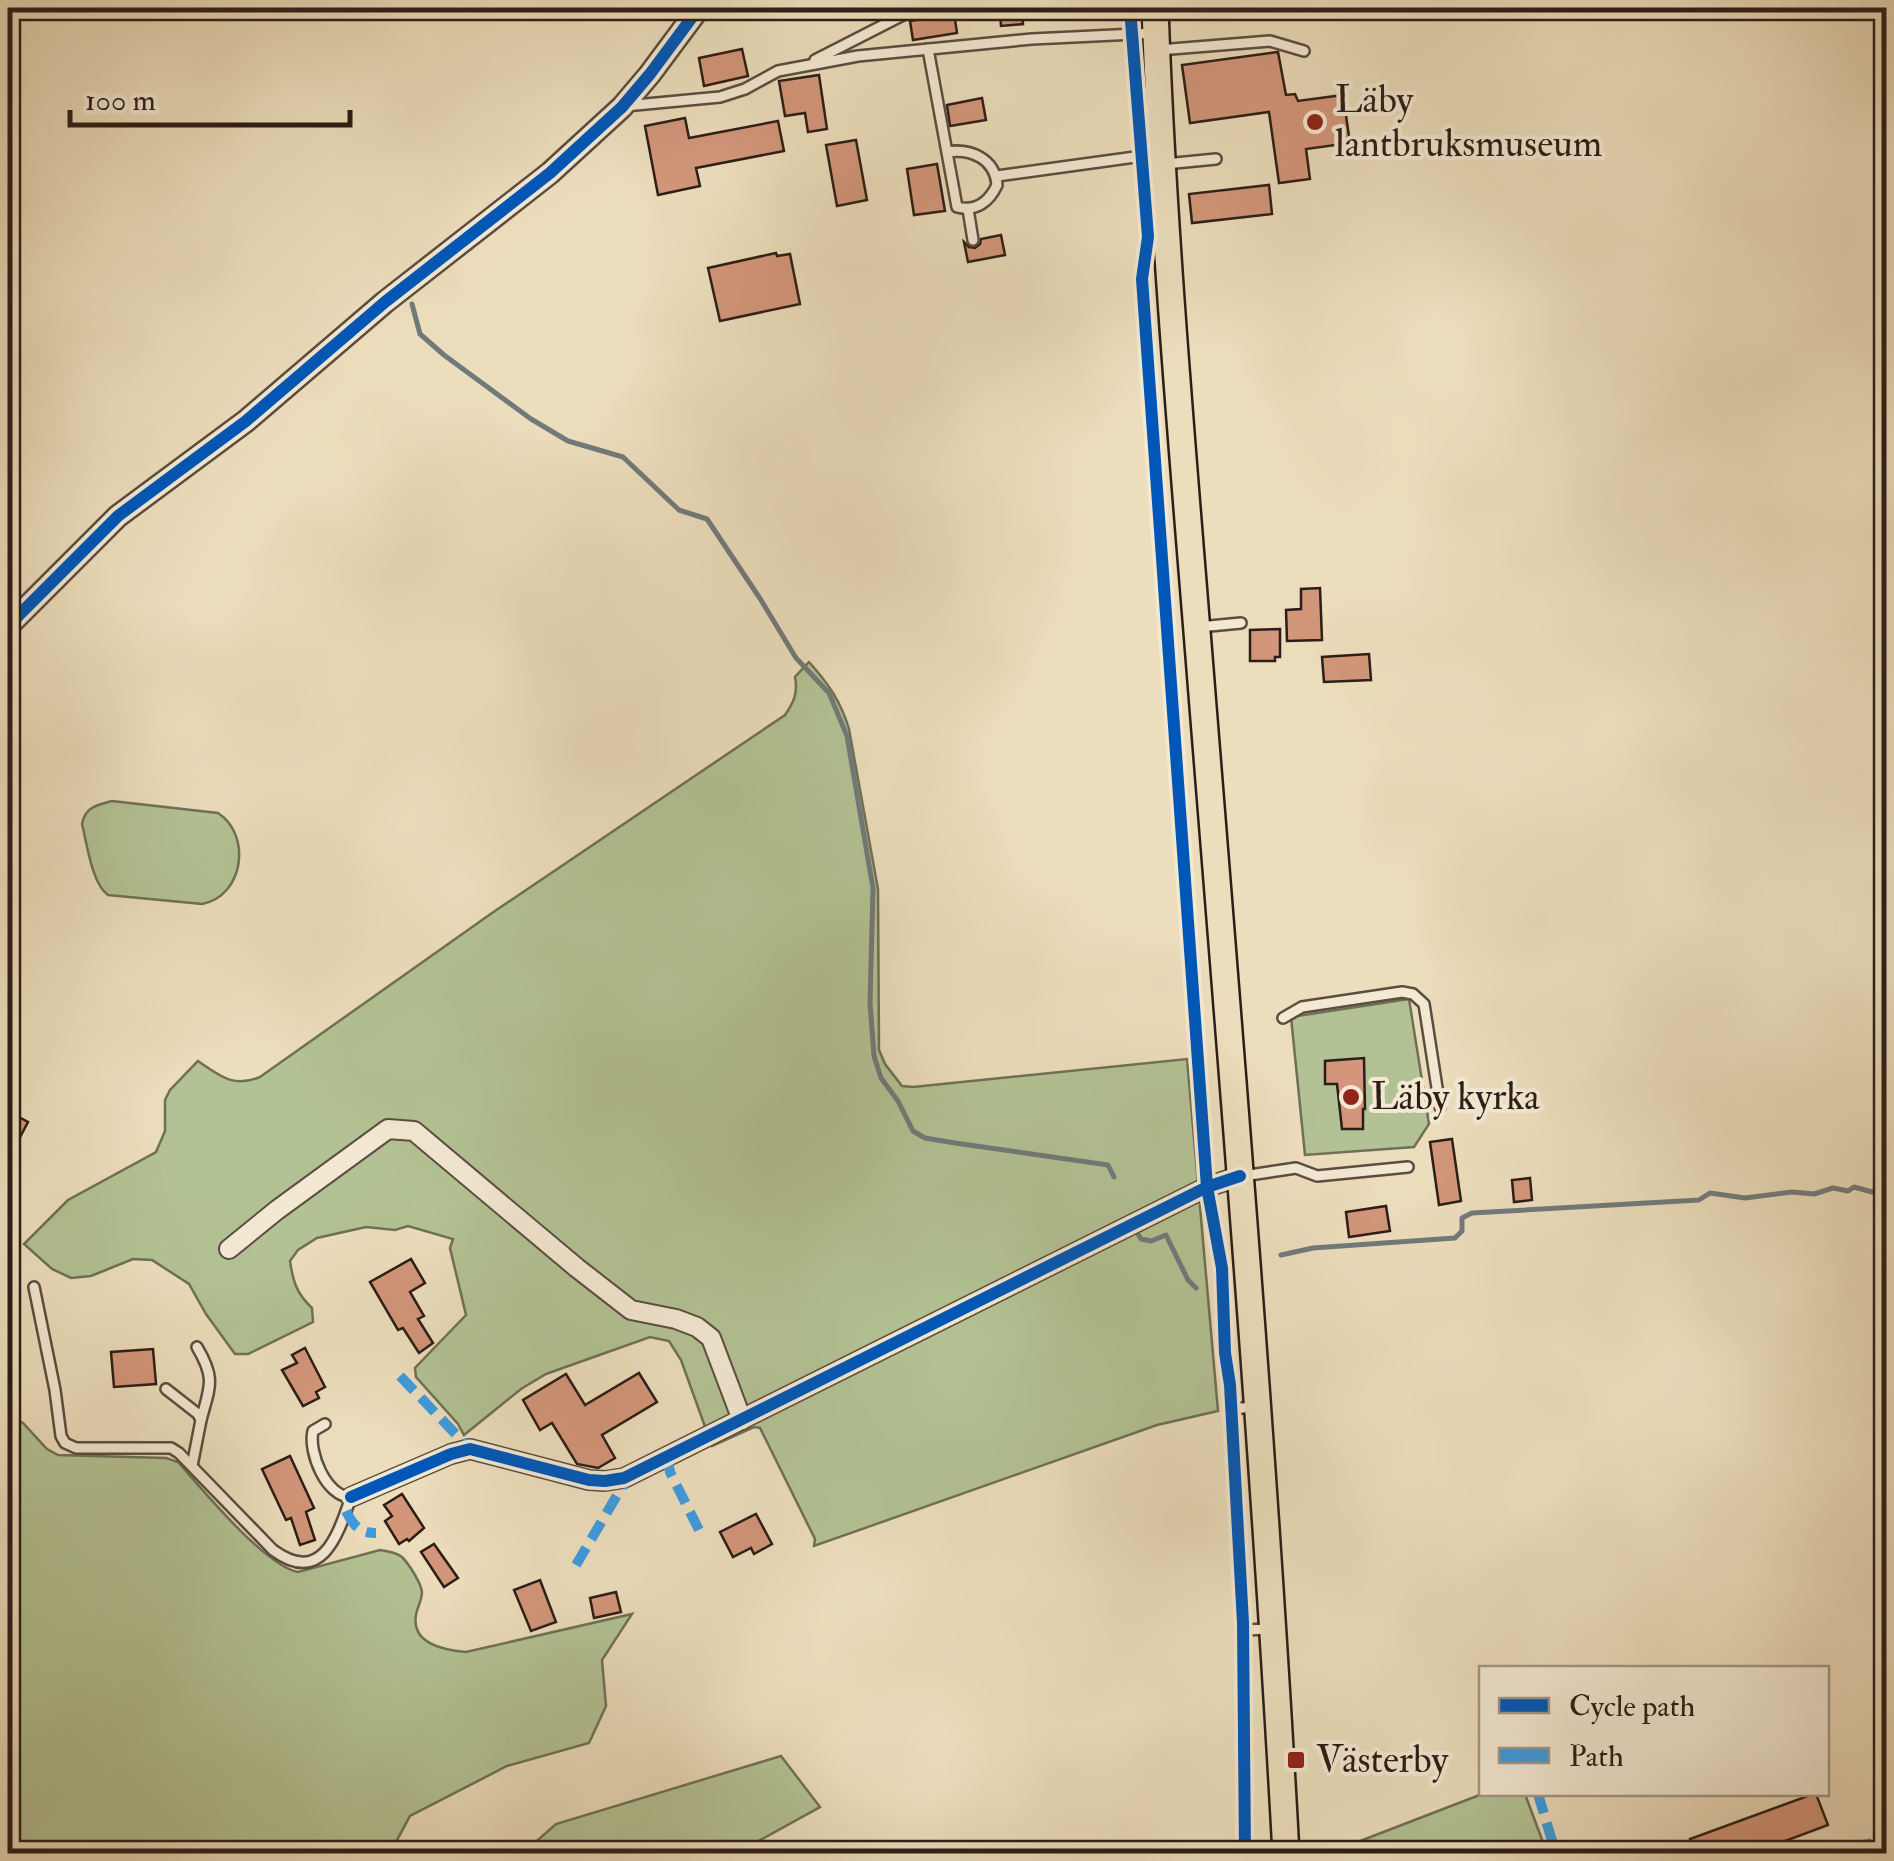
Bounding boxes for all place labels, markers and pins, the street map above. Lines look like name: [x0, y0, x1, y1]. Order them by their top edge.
place label: Läby lantbruksmuseum: [1335, 76, 1602, 168]
marker: Läby lantbruksmuseum: [1304, 111, 1326, 133]
place label: Läby kyrka: [1371, 1073, 1540, 1121]
marker: Läby kyrka: [1340, 1086, 1362, 1108]
place label: Västerby: [1316, 1736, 1449, 1784]
marker: Västerby: [1285, 1749, 1307, 1771]

